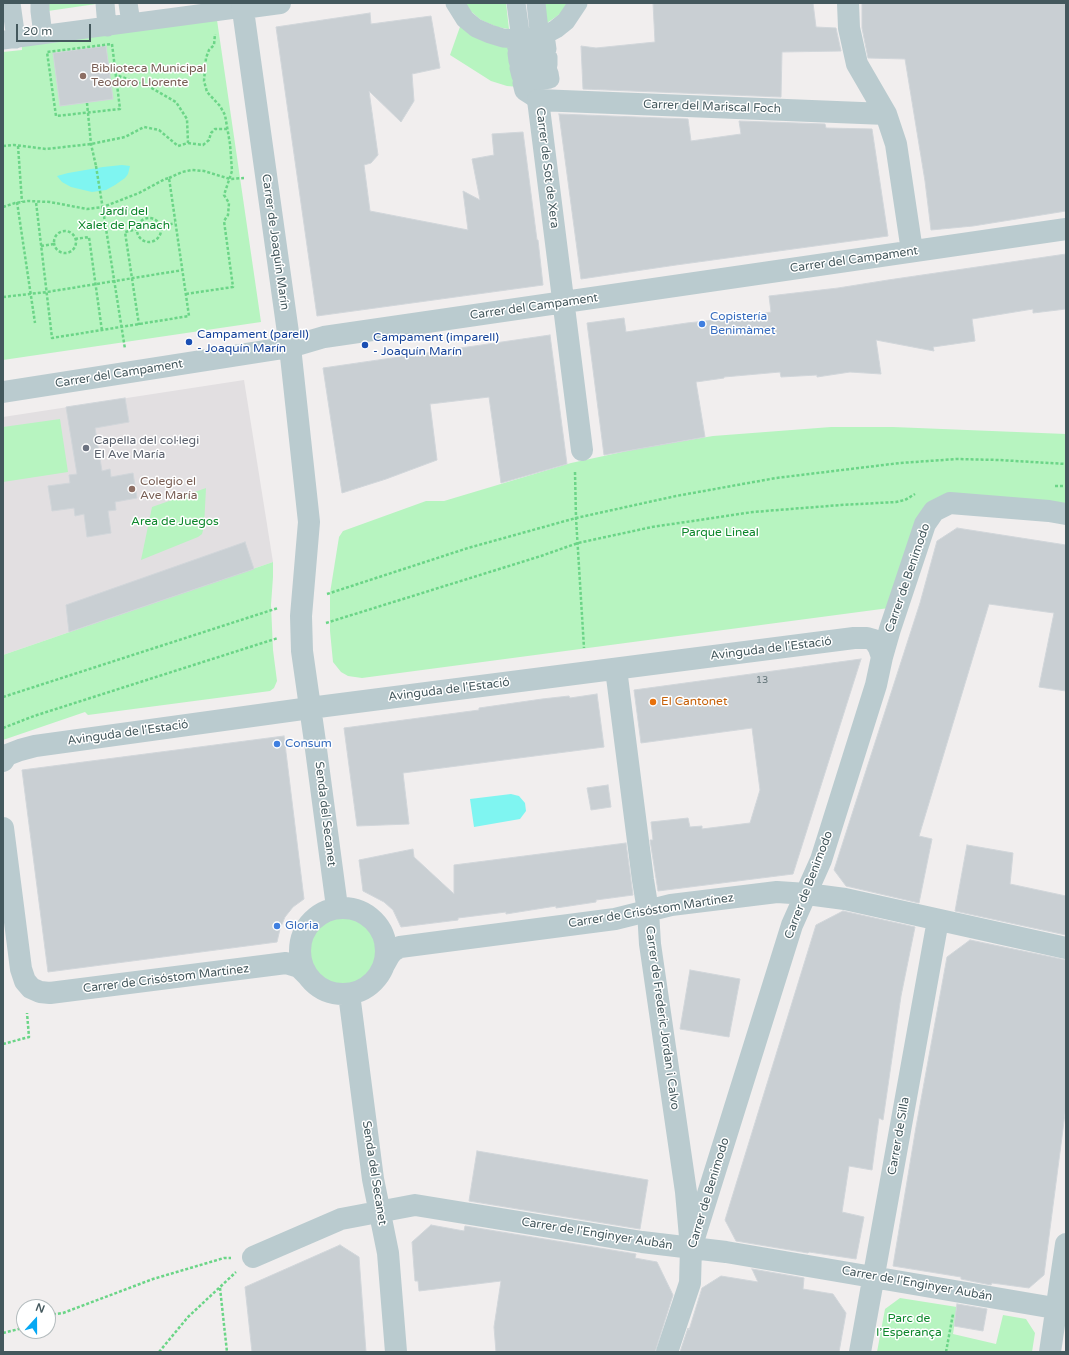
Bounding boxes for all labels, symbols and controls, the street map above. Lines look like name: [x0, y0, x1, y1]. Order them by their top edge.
scale bar: [18, 16, 93, 42]
text: 20 m: [23, 24, 52, 38]
place label: Biblioteca Municipal Teodoro Llorente: [91, 62, 206, 90]
marker: Biblioteca Municipal Teodoro Llorente: [78, 71, 88, 81]
street label: Carrer del Mariscal Foch: [643, 97, 781, 117]
street label: Carrer de Sot de Xera: [532, 107, 562, 229]
street label: Carrer de Joaquín Marín: [258, 173, 292, 311]
park label: Jardí del Xalet de Panach: [78, 205, 170, 233]
street label: Carrer del Campament: [789, 244, 919, 276]
street label: Carrer del Campament: [469, 291, 599, 323]
place label: Copistería Benimàmet: [710, 310, 775, 338]
marker: Copistería Benimàmet: [697, 319, 707, 329]
place label: Campament (parell) - Joaquín Marín: [197, 328, 309, 356]
place label: Campament (imparell) - Joaquín Marín: [373, 331, 499, 359]
marker: Campament (parell) - Joaquín Marín: [184, 337, 194, 347]
marker: Campament (imparell) - Joaquín Marín: [360, 340, 370, 350]
street label: Carrer del Campament: [54, 357, 184, 391]
place label: Capella del col·legi El Ave María: [94, 434, 199, 462]
marker: Capella del col·legi El Ave María: [81, 443, 91, 453]
place label: Colegio el Ave María: [140, 475, 197, 503]
marker: Colegio el Ave María: [127, 484, 137, 494]
park label: Area de Juegos: [131, 515, 219, 529]
street label: Carrer de Benimodo: [883, 521, 933, 635]
park label: Parque Lineal: [681, 526, 759, 540]
street label: Avinguda de l'Estació: [710, 634, 832, 664]
house number: 13: [756, 674, 768, 686]
street label: Avinguda de l'Estació: [388, 675, 510, 705]
place label: El Cantonet: [661, 695, 727, 709]
marker: El Cantonet: [648, 697, 658, 707]
street label: Avinguda de l'Estació: [67, 717, 189, 749]
place label: Consum: [285, 737, 332, 751]
marker: Consum: [272, 739, 282, 749]
street label: Senda del Secanet: [311, 761, 339, 867]
street label: Carrer de Benimodo: [782, 829, 836, 941]
street label: Carrer de Crisóstom Martínez: [567, 891, 735, 931]
place label: Gloria: [285, 919, 319, 933]
marker: Gloria: [272, 921, 282, 931]
street label: Carrer de Frederic Jordan i Calvo: [642, 925, 682, 1111]
street label: Carrer de Crisóstom Martínez: [82, 962, 250, 996]
street label: Carrer de Silla: [885, 1096, 913, 1176]
street label: Senda del Secanet: [359, 1120, 389, 1226]
street label: Carrer de Benimodo: [685, 1136, 733, 1250]
street label: Carrer de l'Enginyer Aubán: [520, 1215, 674, 1253]
street label: Carrer de l'Enginyer Aubán: [840, 1264, 994, 1304]
north arrow: [16, 1299, 56, 1339]
text: N: [34, 1301, 47, 1316]
park label: Parc de l’Esperança: [876, 1312, 942, 1340]

